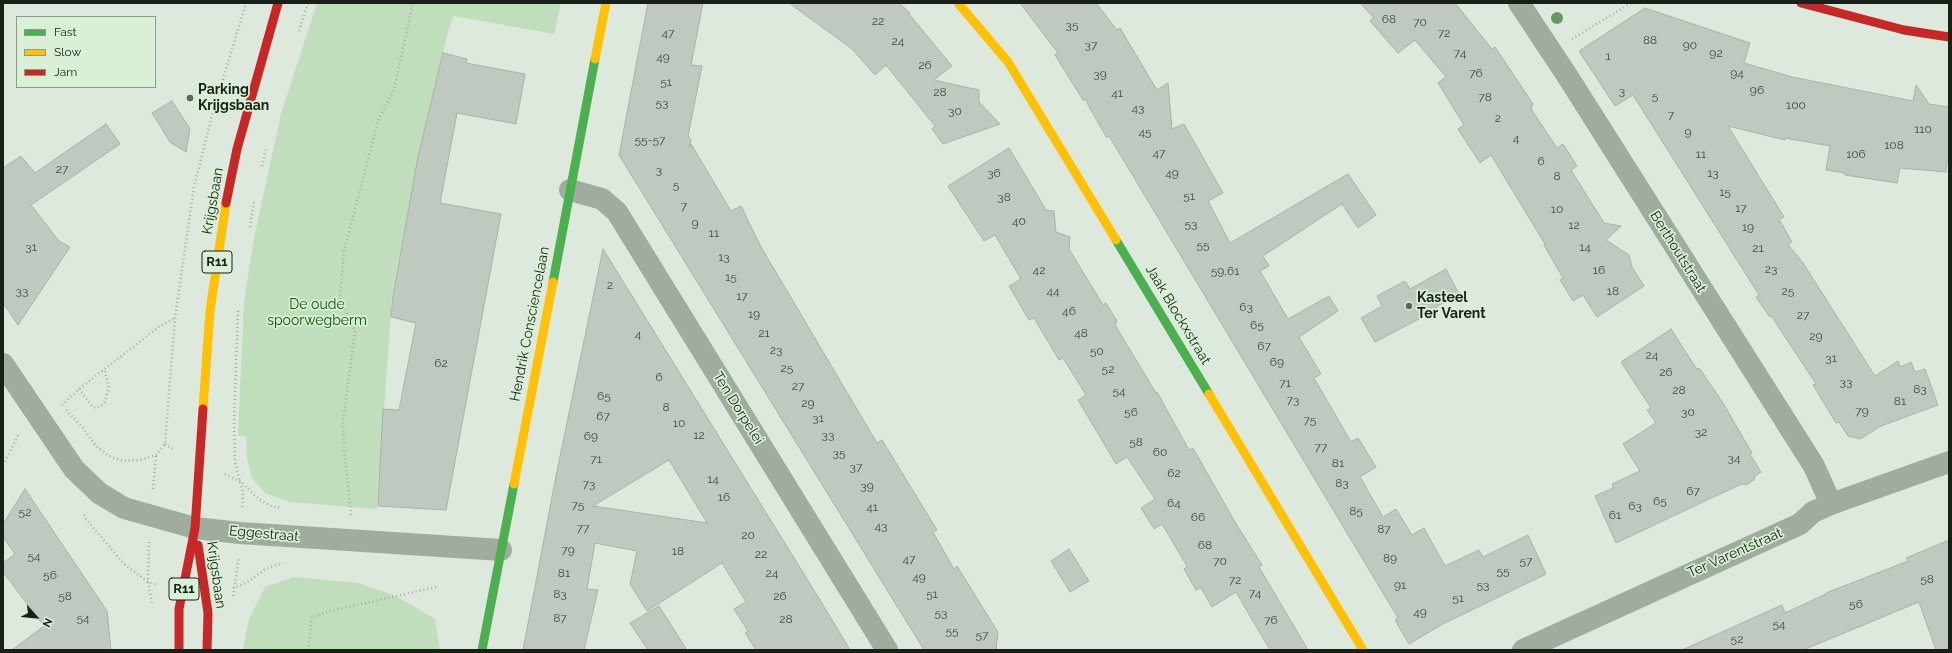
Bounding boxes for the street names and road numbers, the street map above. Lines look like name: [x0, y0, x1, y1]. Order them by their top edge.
street label: Krijgsbaan: [199, 166, 227, 236]
street label: Berthoutstraat: [1646, 208, 1710, 296]
street label: Hendrik Consciencelaan: [507, 245, 553, 403]
road number: R11: [202, 251, 232, 273]
street label: Jaak Blockxstraat: [1142, 262, 1214, 368]
street label: Ten Dorpelei: [709, 369, 767, 447]
street label: Eggestraat: [228, 523, 300, 545]
street label: Ter Varentstraat: [1685, 525, 1785, 581]
street label: Krijgsbaan: [203, 540, 229, 610]
road number: R11: [169, 578, 199, 600]

